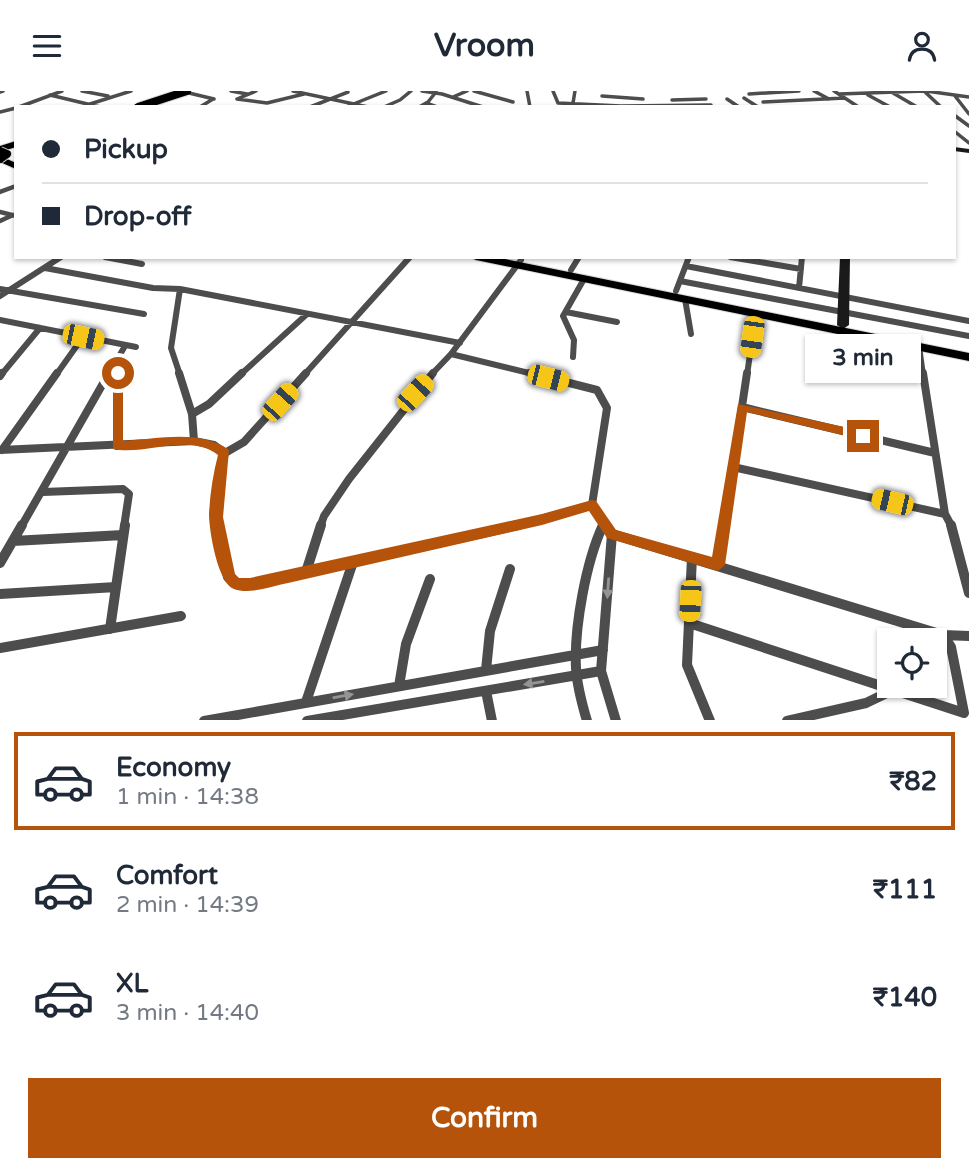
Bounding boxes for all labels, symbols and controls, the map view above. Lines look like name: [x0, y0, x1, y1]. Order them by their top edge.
icon: menu: [28, 27, 66, 65]
text: Vroom: [434, 27, 535, 65]
icon: person: [903, 27, 941, 65]
text: Pickup: [84, 134, 168, 165]
text: Drop-off: [84, 201, 191, 232]
car: [739, 315, 766, 359]
car: [61, 322, 106, 352]
callout: 3 min: [805, 335, 921, 383]
text: 3 min: [832, 344, 894, 372]
route start: [102, 357, 134, 389]
car: [526, 363, 571, 393]
car: [393, 370, 438, 416]
car: [259, 379, 302, 425]
route end: [847, 420, 879, 452]
car: [870, 487, 915, 517]
one-way arrow: [602, 577, 613, 599]
car: [679, 579, 702, 623]
map controls: [877, 628, 947, 698]
button: locate: [877, 628, 947, 698]
one-way arrow: [523, 678, 545, 689]
one-way arrow: [332, 690, 354, 701]
icon: car: [32, 750, 95, 813]
text: Economy: [116, 752, 231, 783]
text: ₹82: [889, 766, 937, 797]
text: 1 min · 14:38: [116, 783, 259, 811]
icon: car: [32, 858, 95, 921]
text: Comfort: [116, 860, 218, 891]
text: ₹111: [873, 874, 937, 905]
text: 2 min · 14:39: [116, 891, 259, 919]
icon: car: [32, 966, 95, 1029]
text: XL: [116, 968, 148, 999]
text: ₹140: [873, 982, 937, 1013]
text: 3 min · 14:40: [116, 999, 259, 1027]
button: Confirm: [28, 1078, 941, 1158]

